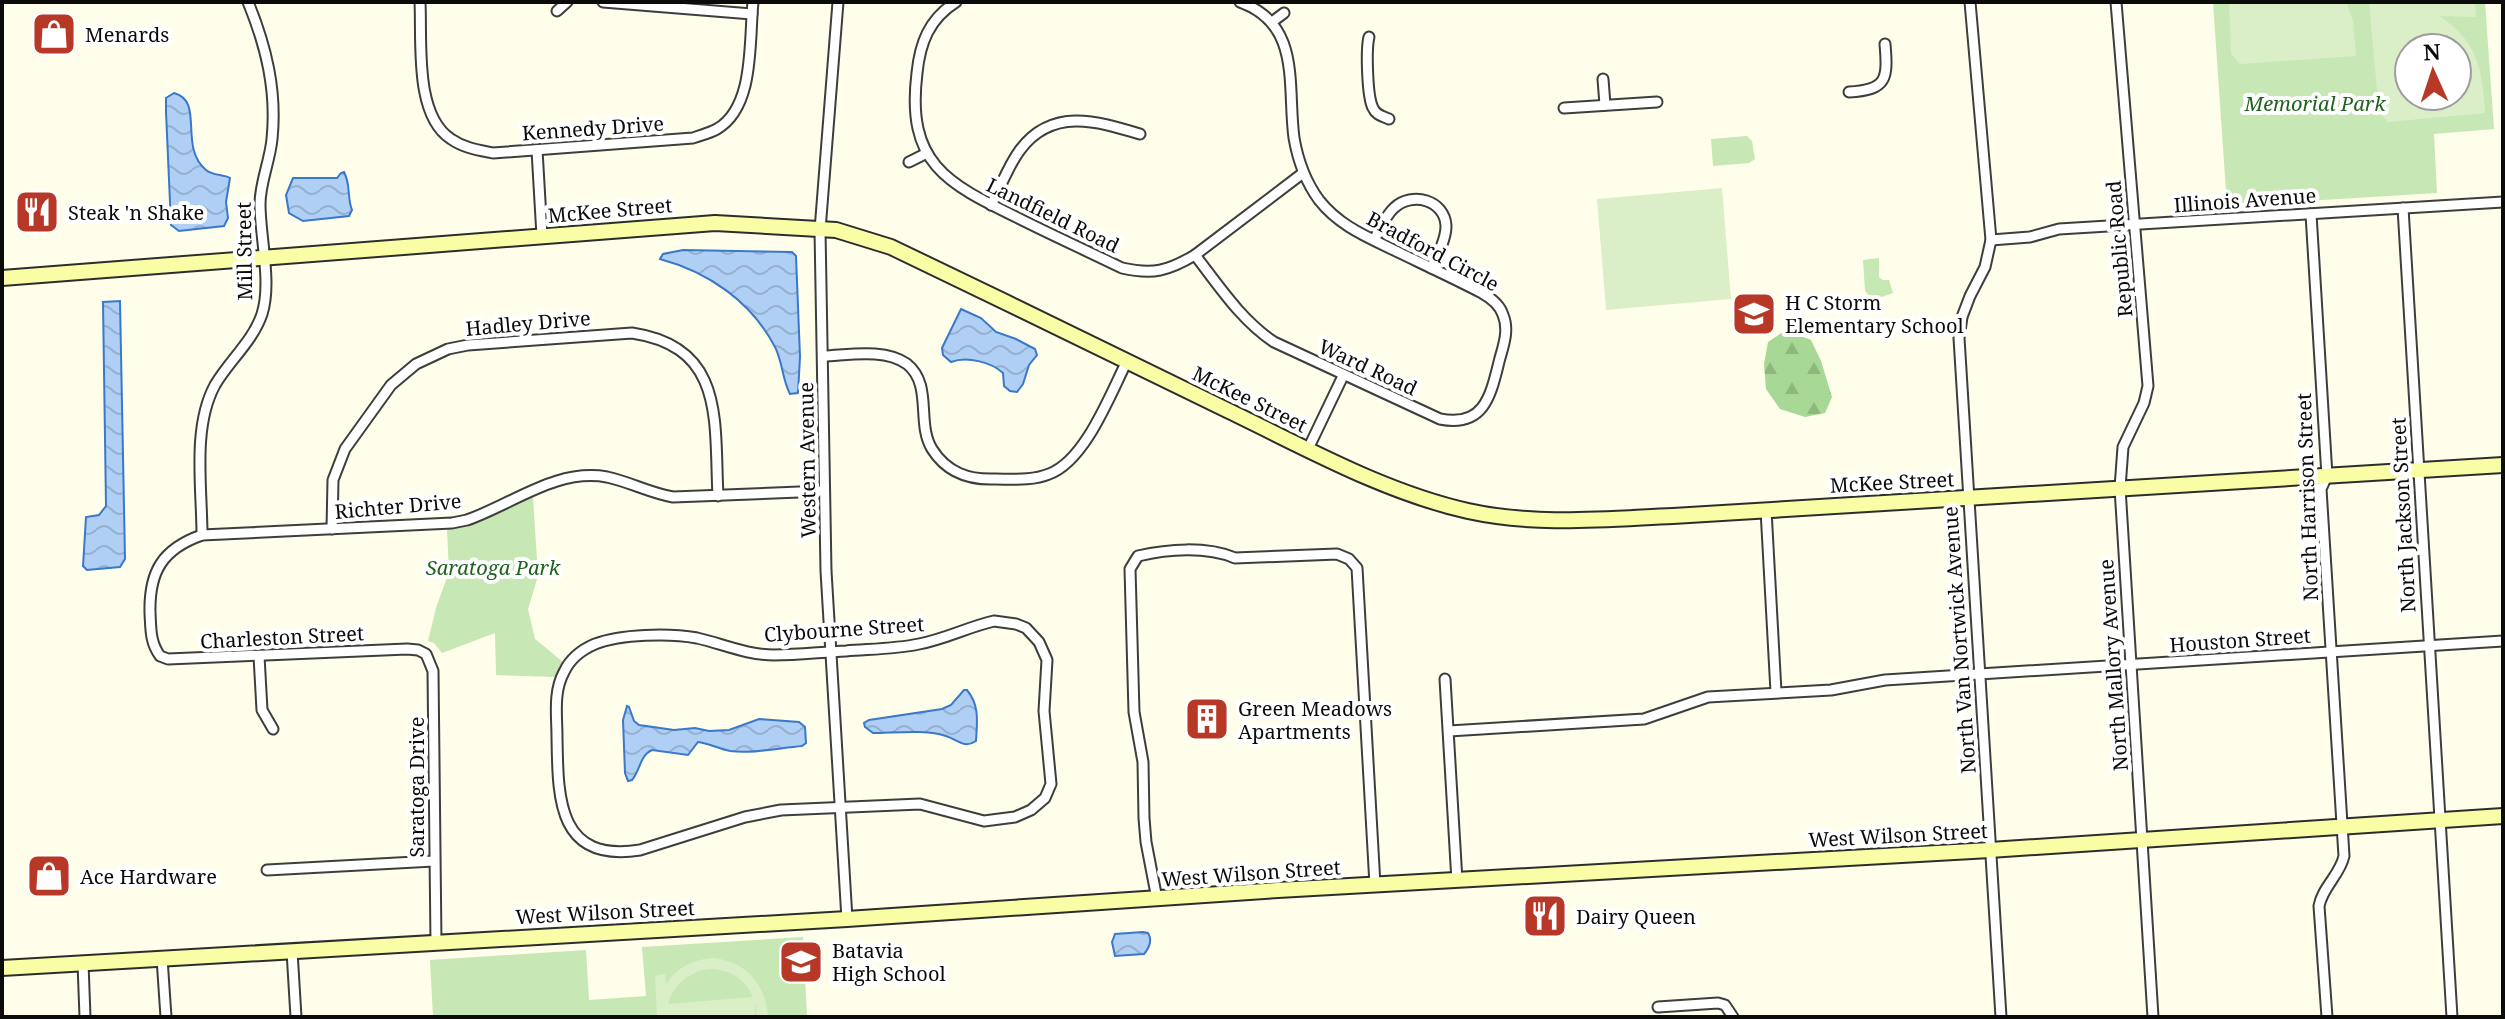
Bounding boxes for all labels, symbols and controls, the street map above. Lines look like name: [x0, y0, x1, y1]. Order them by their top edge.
shop icon: Menards: [30, 10, 78, 58]
place label: Menards: [85, 21, 169, 48]
north arrow: [2393, 32, 2473, 112]
text: N: [2422, 36, 2441, 66]
park label: Memorial Park: [2243, 90, 2386, 117]
street label: Kennedy Drive: [521, 110, 665, 146]
street label: Landfield Road: [982, 171, 1124, 259]
street label: Republic Road: [2100, 180, 2138, 318]
street label: Illinois Avenue: [2173, 182, 2317, 218]
restaurant icon: Steak 'n Shake: [13, 188, 61, 236]
street label: McKee Street: [547, 191, 673, 229]
place label: Steak 'n Shake: [68, 199, 204, 226]
street label: Mill Street: [230, 201, 258, 301]
street label: Bradford Circle: [1362, 205, 1504, 297]
place label: H C Storm Elementary School: [1785, 289, 1964, 339]
school or university icon: H C Storm Elementary School: [1730, 290, 1778, 338]
street label: Hadley Drive: [464, 304, 592, 342]
street label: Ward Road: [1314, 332, 1422, 402]
street label: McKee Street: [1188, 360, 1312, 438]
street label: Western Avenue: [792, 382, 822, 538]
street label: North Harrison Street: [2290, 393, 2324, 601]
street label: North Jackson Street: [2384, 417, 2422, 613]
street label: McKee Street: [1829, 465, 1955, 499]
street label: Richter Drive: [334, 487, 462, 525]
street label: North Van Nortwick Avenue: [1936, 505, 1982, 775]
park label: Saratoga Park: [426, 554, 561, 581]
street label: North Mallory Avenue: [2092, 558, 2134, 772]
street label: Clybourne Street: [763, 610, 925, 648]
street label: Charleston Street: [199, 619, 365, 655]
street label: Houston Street: [2168, 622, 2312, 658]
building icon: Green Meadows Apartments: [1183, 695, 1231, 743]
place label: Green Meadows Apartments: [1238, 695, 1392, 745]
street label: Saratoga Drive: [403, 717, 430, 857]
street label: West Wilson Street: [1808, 817, 1988, 853]
shop icon: Ace Hardware: [25, 852, 73, 900]
street label: West Wilson Street: [1160, 853, 1342, 893]
place label: Ace Hardware: [80, 863, 217, 890]
restaurant icon: Dairy Queen: [1521, 892, 1569, 940]
street label: West Wilson Street: [515, 894, 695, 930]
place label: Dairy Queen: [1576, 903, 1696, 930]
place label: Batavia High School: [832, 937, 946, 987]
school or university icon: Batavia High School: [777, 938, 825, 986]

